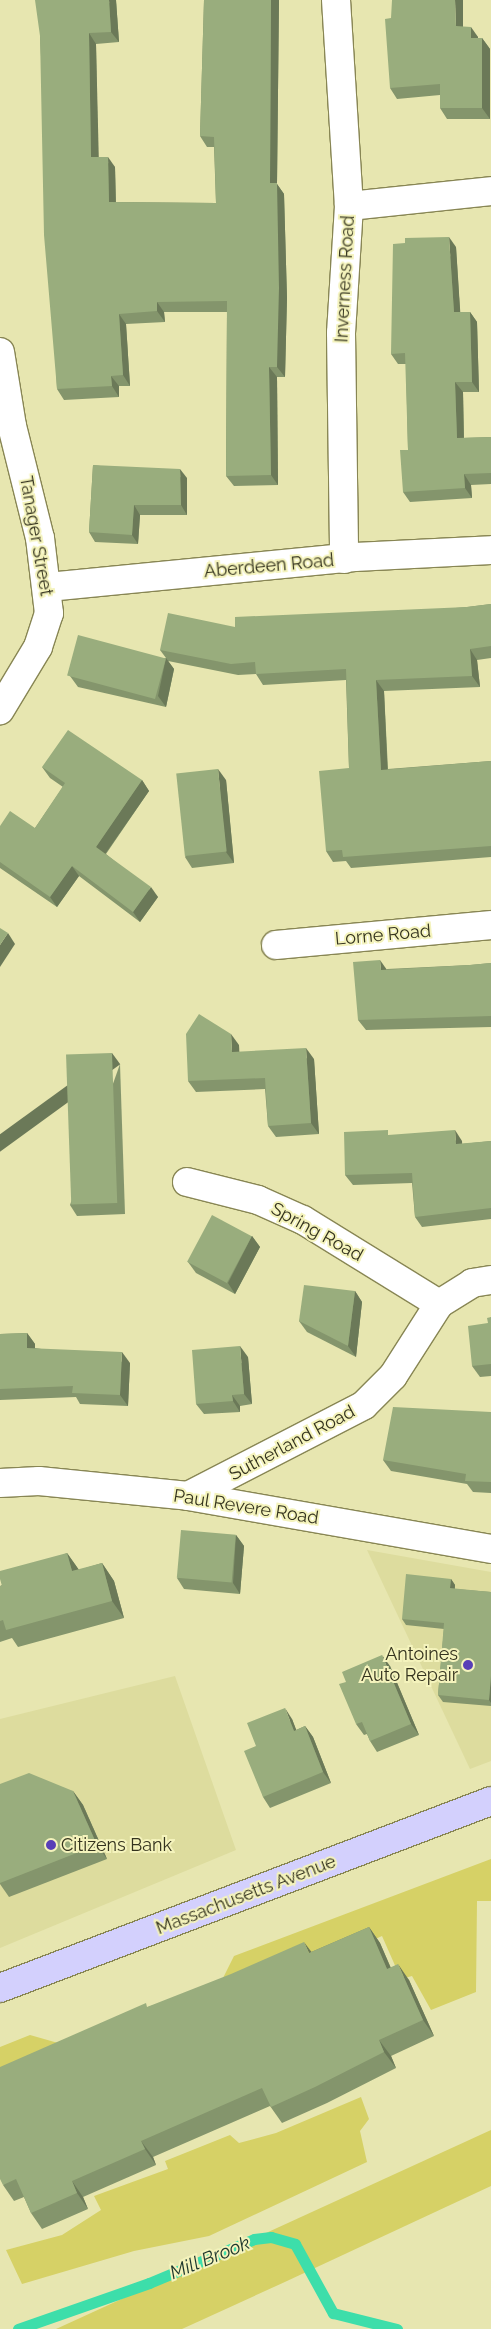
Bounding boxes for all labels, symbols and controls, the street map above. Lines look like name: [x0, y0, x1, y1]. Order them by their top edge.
street label: Inverness Road: [331, 215, 359, 343]
street label: Tanager Street: [15, 474, 57, 598]
street label: Aberdeen Road: [203, 550, 335, 582]
street label: Lorne Road: [334, 920, 432, 950]
street label: Spring Road: [267, 1198, 367, 1266]
street label: Sutherland Road: [225, 1401, 359, 1485]
street label: Paul Revere Road: [172, 1485, 320, 1529]
place label: Antoines Auto Repair: [361, 1644, 458, 1686]
marker: Antoines Auto Repair: [462, 1659, 474, 1671]
place label: Citizens Bank: [61, 1834, 172, 1856]
marker: Citizens Bank: [45, 1839, 57, 1851]
street label: Massachusetts Avenue: [153, 1851, 339, 1939]
water label: Mill Brook: [166, 2231, 254, 2285]

